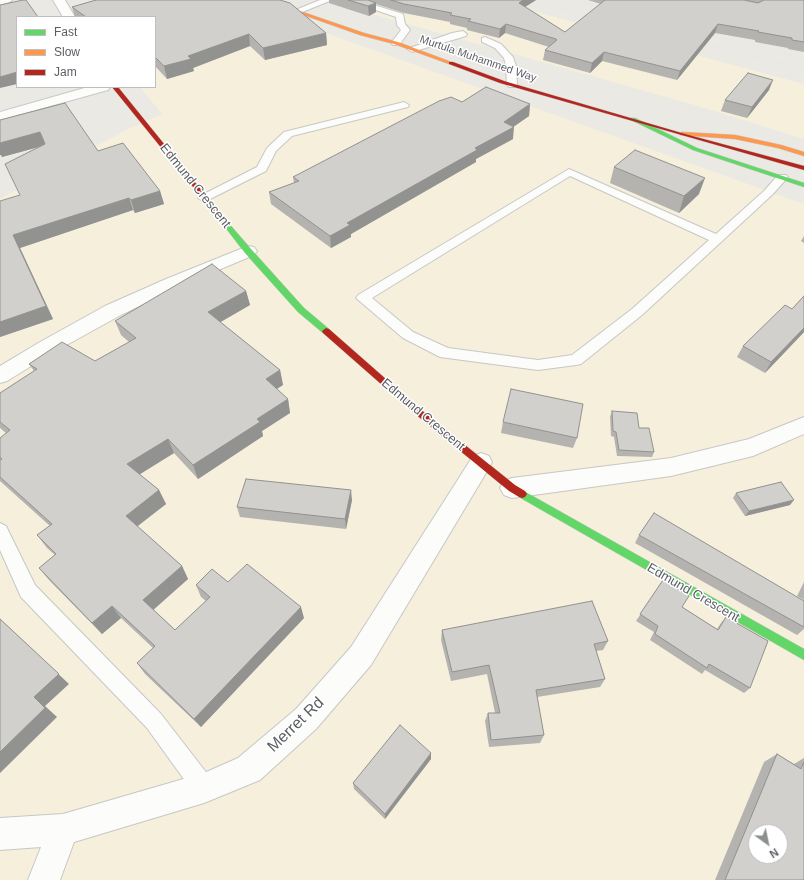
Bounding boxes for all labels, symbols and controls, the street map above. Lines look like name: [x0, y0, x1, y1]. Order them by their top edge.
legend: [16, 16, 156, 88]
text: Fast: [54, 25, 77, 39]
street label: Murtula Muhammed Way: [418, 33, 538, 85]
text: Slow: [54, 45, 80, 59]
text: Jam: [54, 65, 77, 79]
street label: Edmund Crescent: [156, 141, 234, 231]
street label: Edmund Crescent: [378, 376, 468, 454]
street label: Edmund Crescent: [644, 560, 742, 626]
street label: Merret Rd: [264, 693, 328, 757]
north arrow: [748, 824, 788, 864]
text: N: [767, 846, 781, 860]

